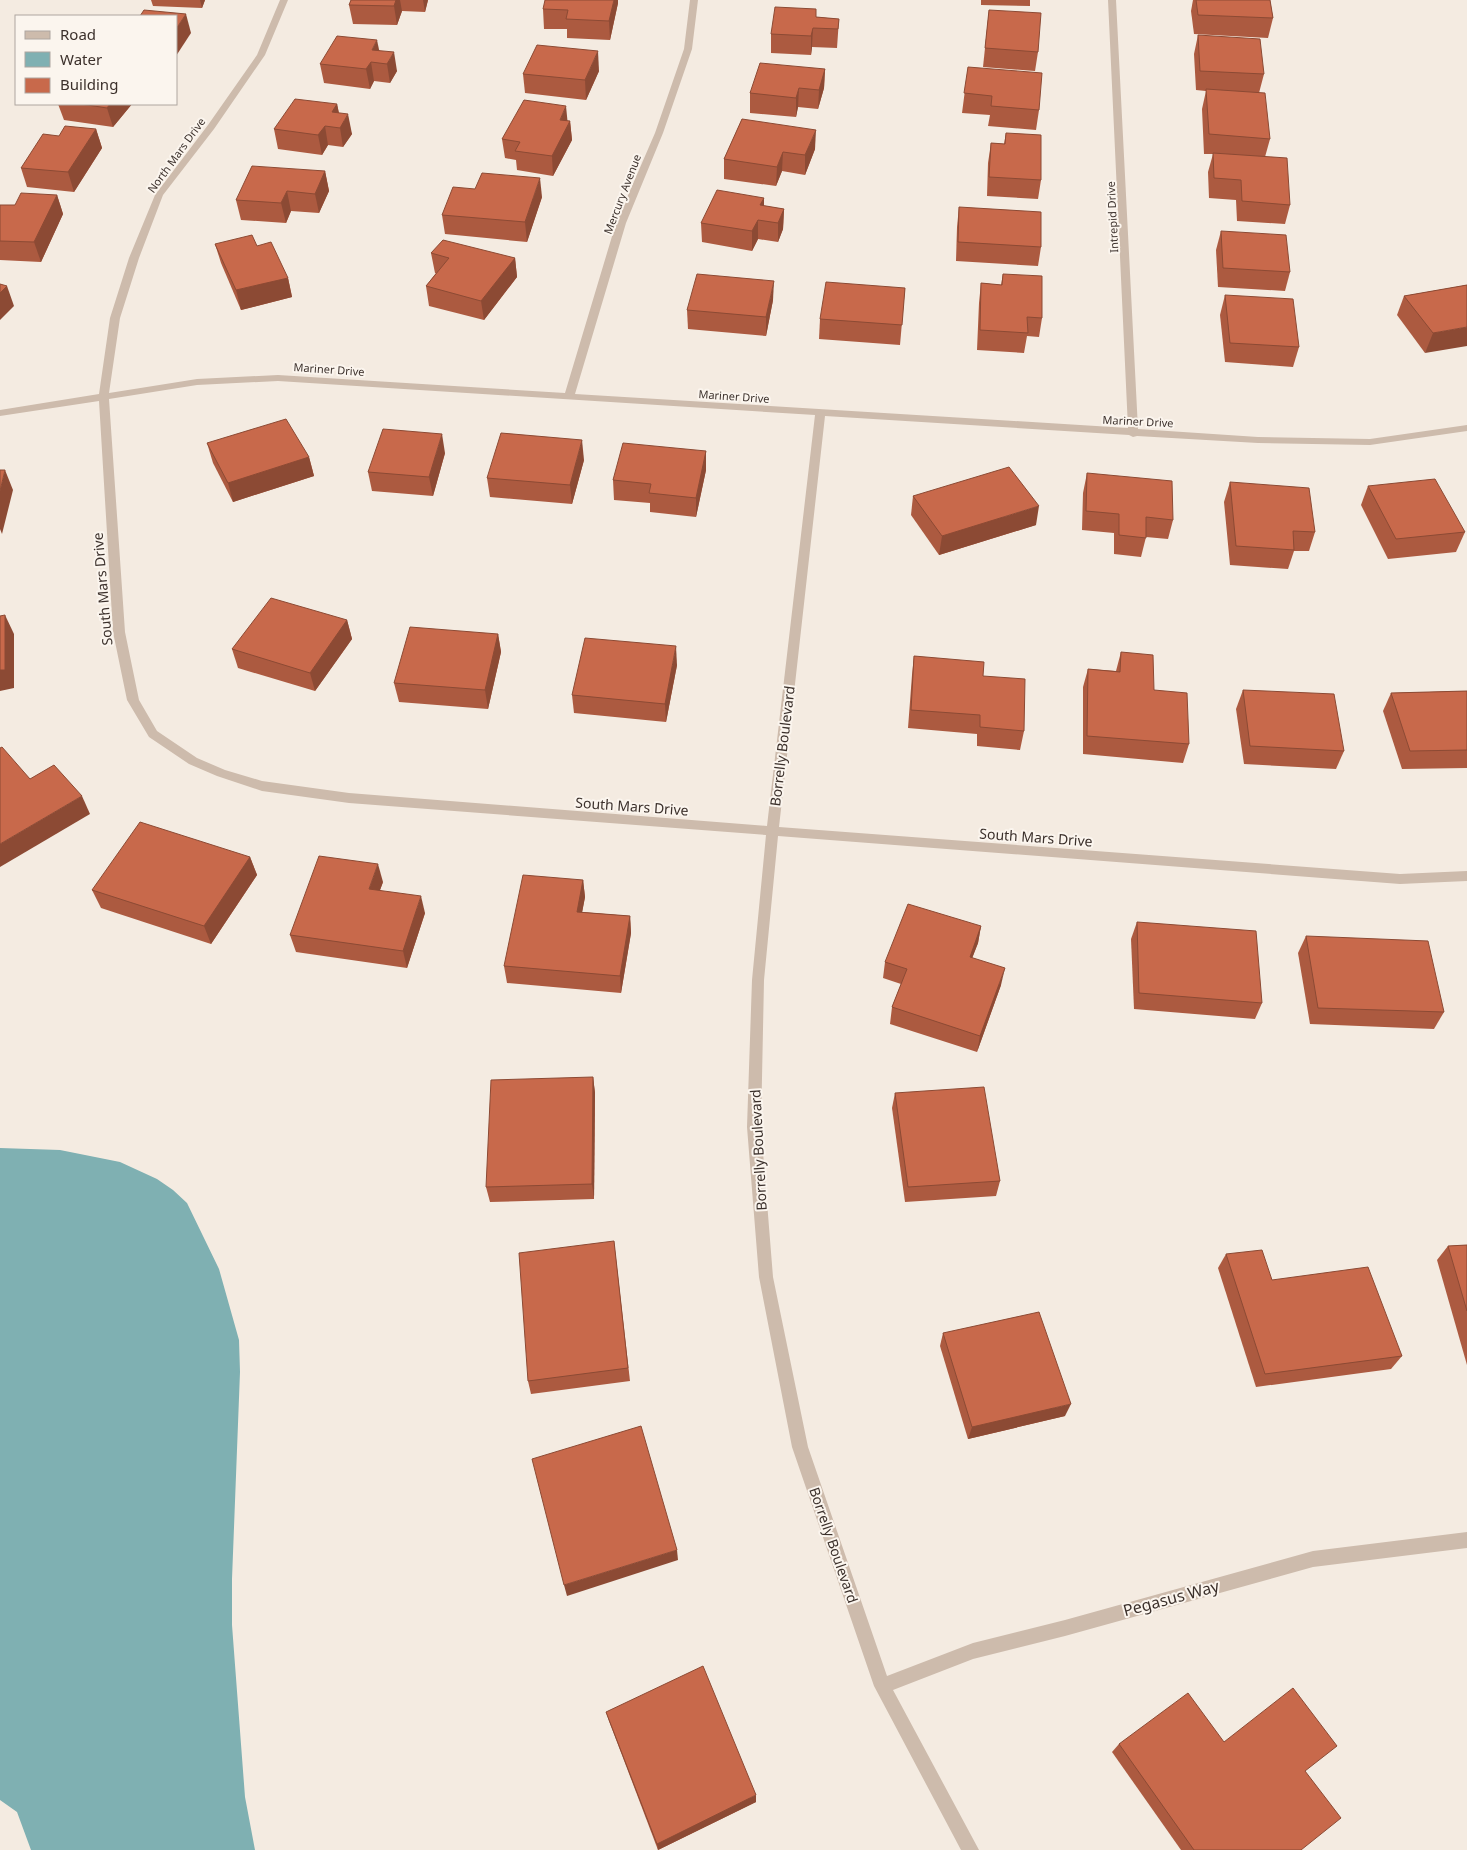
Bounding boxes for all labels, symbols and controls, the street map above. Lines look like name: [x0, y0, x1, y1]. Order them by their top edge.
legend: [15, 15, 178, 105]
text: Road: [60, 24, 96, 44]
text: Water: [60, 49, 102, 69]
text: Building: [60, 74, 118, 94]
street label: North Mars Drive: [144, 115, 208, 195]
street label: Mercury Avenue: [600, 152, 644, 236]
street label: Intrepid Drive: [1103, 181, 1121, 253]
street label: Mariner Drive: [293, 359, 365, 379]
street label: Mariner Drive: [698, 386, 770, 406]
street label: Mariner Drive: [1102, 412, 1174, 430]
street label: South Mars Drive: [88, 532, 116, 646]
street label: Borrelly Boulevard: [765, 685, 799, 807]
street label: South Mars Drive: [575, 793, 689, 819]
street label: South Mars Drive: [979, 824, 1093, 850]
street label: Borrelly Boulevard: [745, 1089, 771, 1211]
street label: Borrelly Boulevard: [805, 1485, 863, 1605]
street label: Pegasus Way: [1121, 1574, 1222, 1621]

